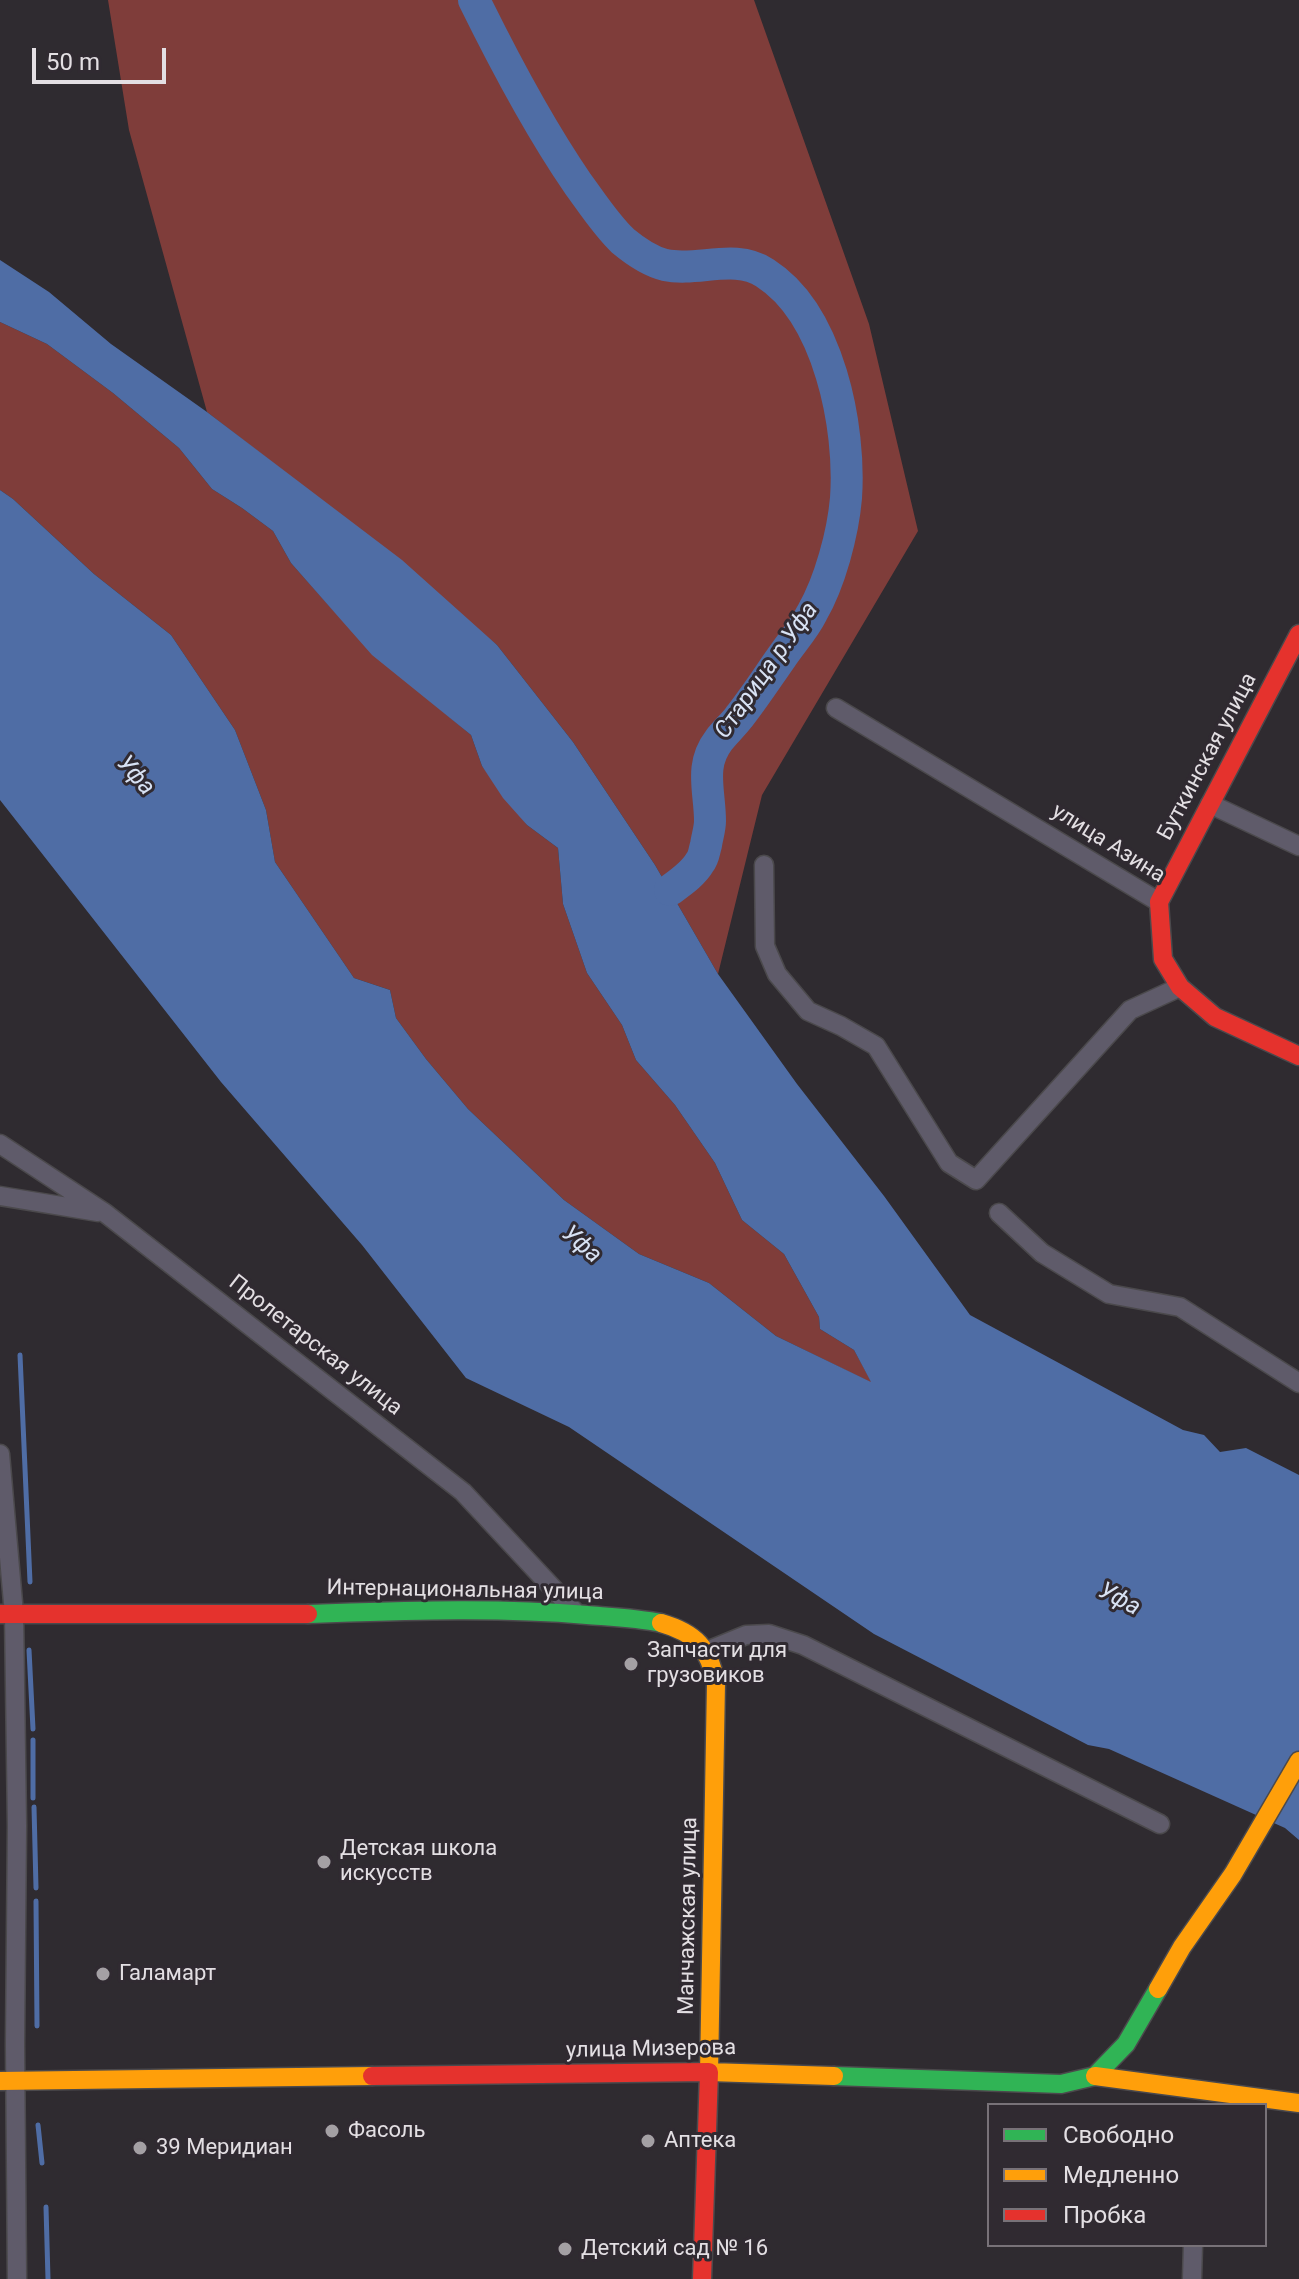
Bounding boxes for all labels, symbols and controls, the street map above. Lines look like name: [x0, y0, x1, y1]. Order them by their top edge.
scale bar: [36, 32, 170, 82]
text: 50 m: [46, 48, 100, 76]
water label: Старица р.Уфа: [709, 597, 825, 745]
street label: Буткинская улица: [1153, 669, 1263, 845]
water label: Уфа: [110, 750, 160, 802]
street label: улица Азина: [1046, 799, 1170, 889]
water label: Уфа: [555, 1220, 607, 1270]
street label: Пролетарская улица: [223, 1270, 407, 1422]
street label: Интернациональная улица: [326, 1575, 604, 1607]
water label: Уфа: [1093, 1577, 1145, 1623]
place label: Запчасти для грузовиков: [647, 1638, 787, 1690]
marker: Запчасти для грузовиков: [622, 1655, 640, 1673]
street label: Манчажская улица: [674, 1817, 704, 2015]
place label: Детская школа искусств: [340, 1836, 497, 1888]
marker: Детская школа искусств: [315, 1853, 333, 1871]
place label: Галамарт: [119, 1961, 216, 1987]
marker: Галамарт: [94, 1965, 112, 1983]
street label: улица Мизерова: [566, 2035, 736, 2065]
legend: [987, 2103, 1267, 2247]
place label: Фасоль: [348, 2118, 426, 2144]
text: Свободно: [1063, 2121, 1174, 2149]
marker: Фасоль: [323, 2122, 341, 2140]
place label: Аптека: [664, 2128, 736, 2154]
marker: Аптека: [639, 2132, 657, 2150]
place label: 39 Меридиан: [156, 2135, 293, 2161]
marker: 39 Меридиан: [131, 2139, 149, 2157]
text: Медленно: [1063, 2161, 1179, 2189]
text: Пробка: [1063, 2201, 1146, 2229]
place label: Детский сад № 16: [581, 2236, 768, 2262]
marker: Детский сад № 16: [556, 2240, 574, 2258]

